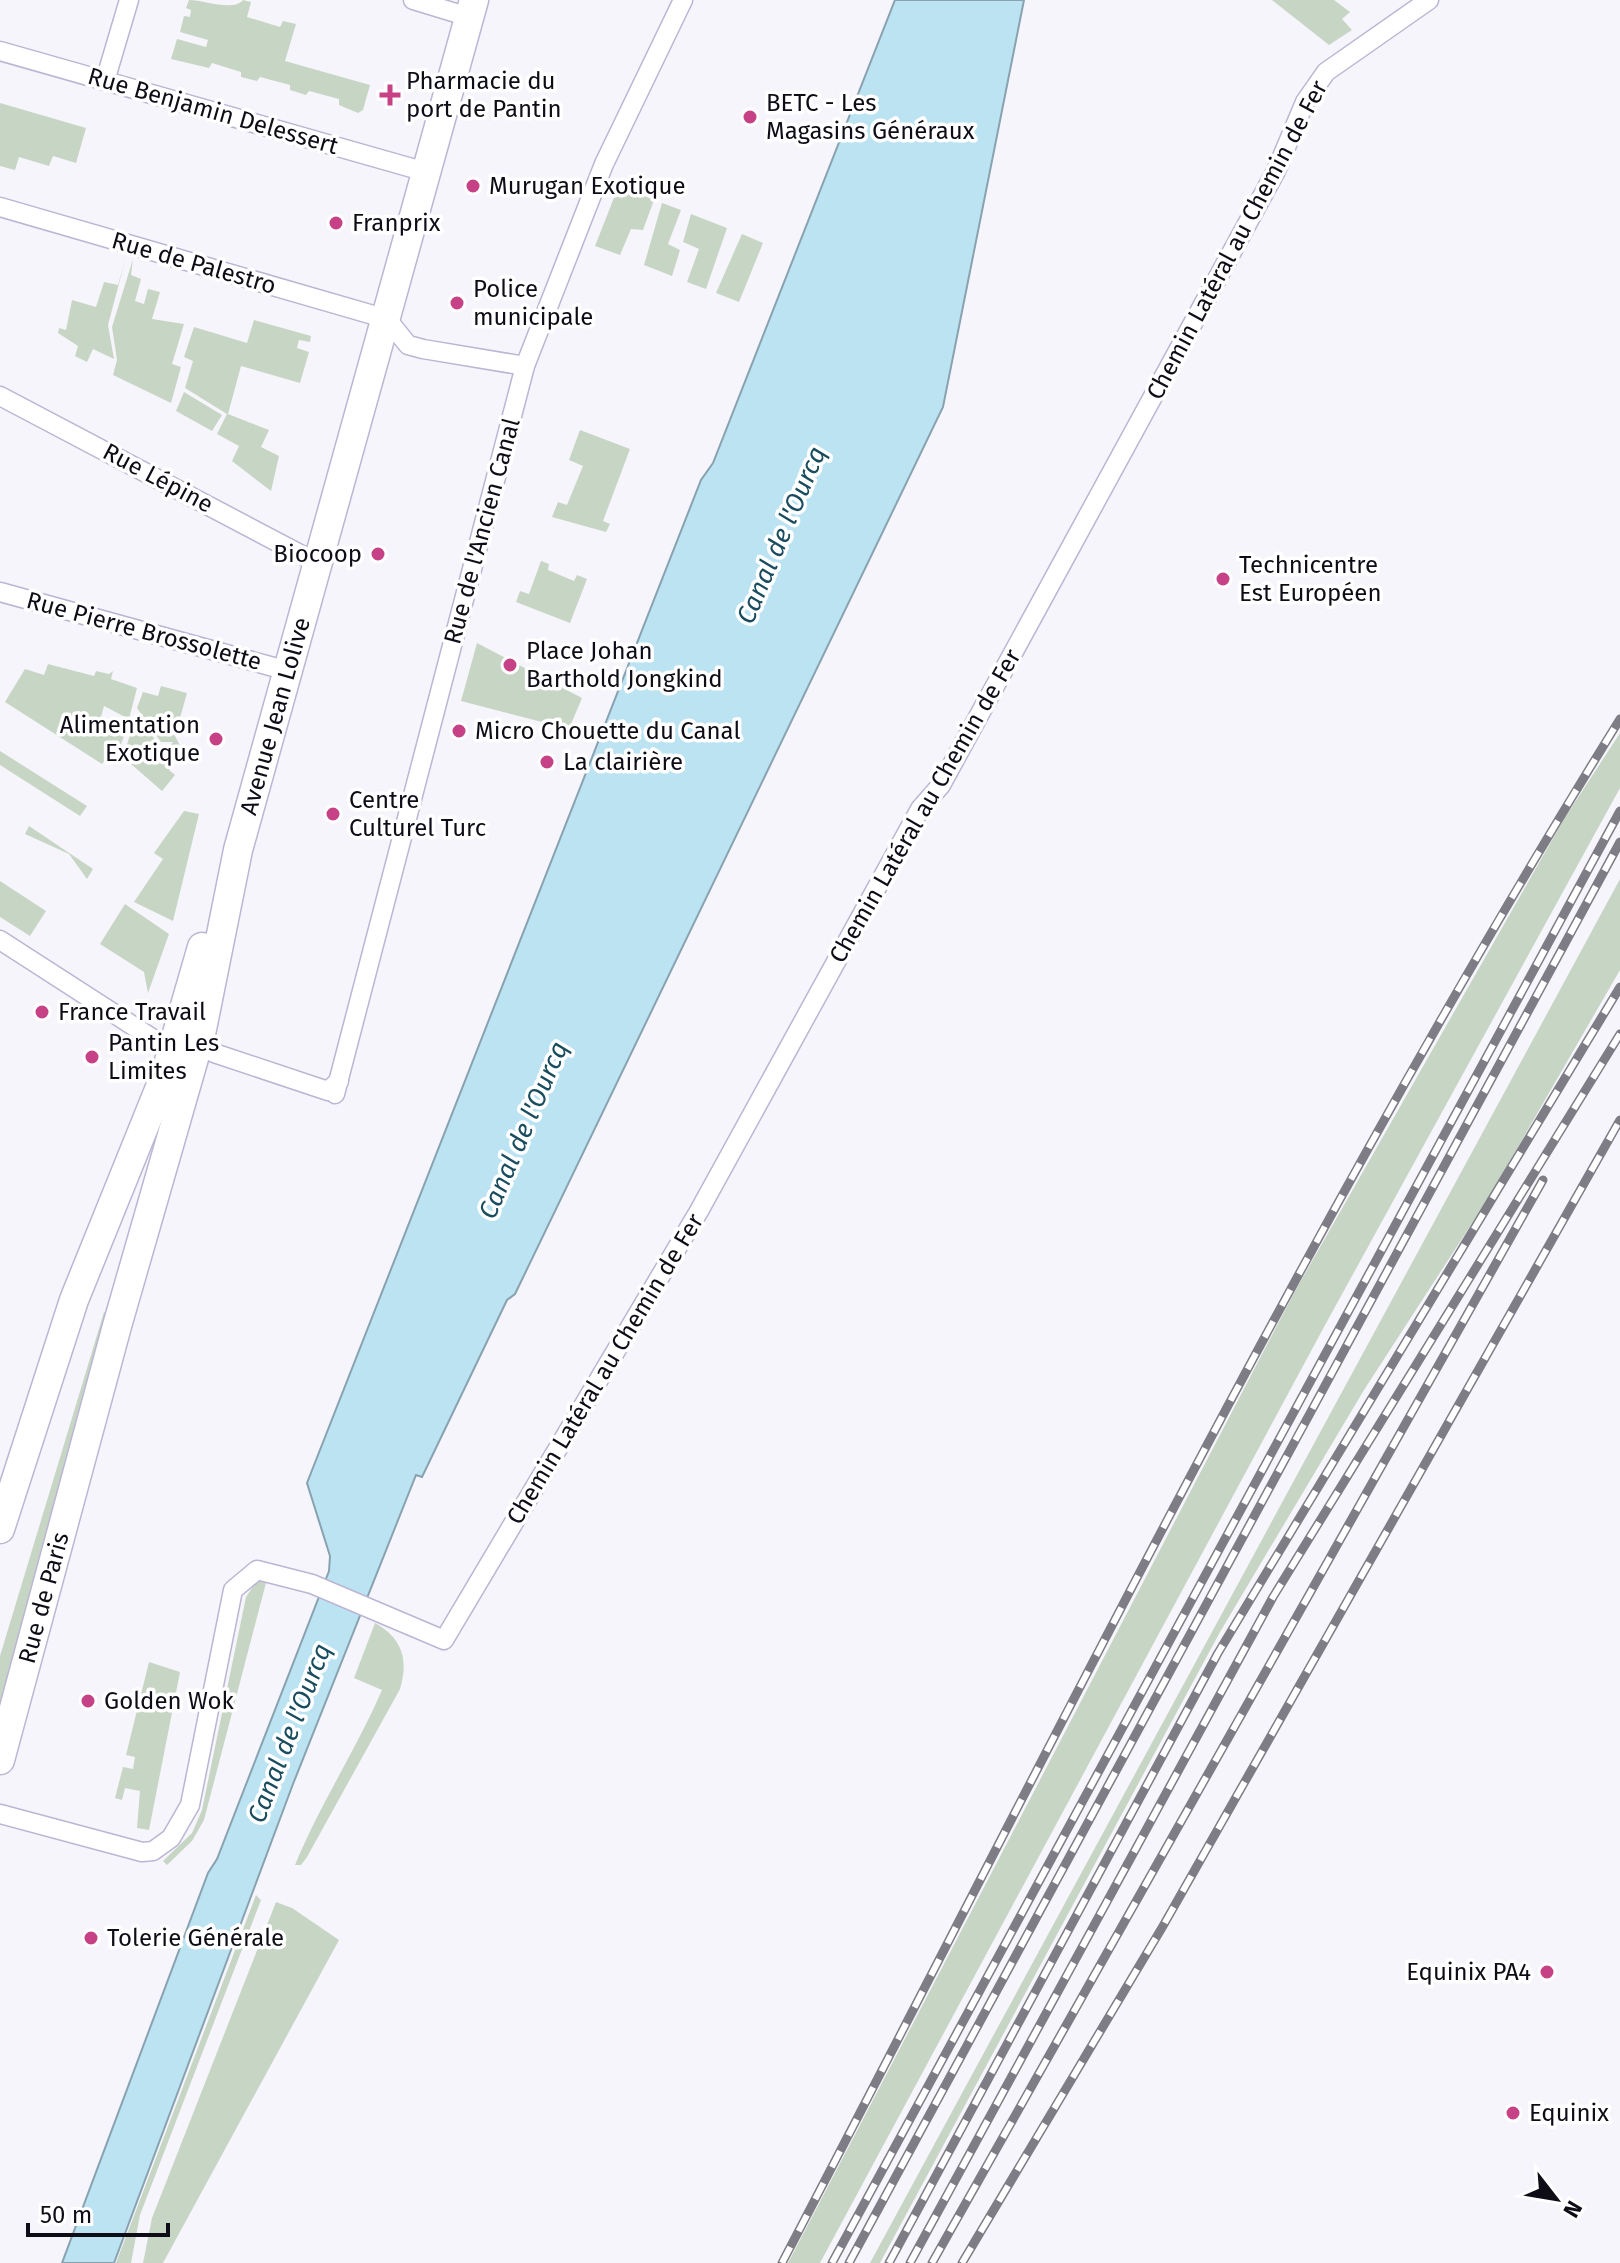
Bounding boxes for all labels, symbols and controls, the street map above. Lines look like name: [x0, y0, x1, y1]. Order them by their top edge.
street label: Rue Benjamin Delessert: [85, 62, 342, 160]
place label: Pharmacie du port de Pantin: [406, 67, 562, 123]
street label: Chemin Latéral au Chemin de Fer: [1141, 75, 1334, 404]
marker: Pharmacie du port de Pantin: [381, 86, 399, 104]
place label: BETC - Les Magasins Généraux: [766, 89, 975, 145]
marker: BETC - Les Magasins Généraux: [741, 108, 759, 126]
place label: Murugan Exotique: [489, 172, 686, 200]
marker: Murugan Exotique: [464, 177, 482, 195]
place label: Franprix: [352, 209, 441, 237]
marker: Franprix: [327, 214, 345, 232]
street label: Rue de Palestro: [109, 226, 279, 300]
place label: Police municipale: [473, 275, 593, 331]
marker: Police municipale: [448, 294, 466, 312]
street label: Rue de l'Ancien Canal: [438, 415, 526, 647]
street label: Rue Lépine: [98, 437, 218, 519]
water label: Canal de l'Ourcq: [730, 442, 833, 628]
place label: Biocoop: [273, 540, 362, 568]
marker: Biocoop: [369, 545, 387, 563]
place label: Technicentre Est Européen: [1239, 551, 1381, 607]
marker: Technicentre Est Européen: [1214, 570, 1232, 588]
street label: Rue Pierre Brossolette: [23, 586, 265, 676]
street label: Avenue Jean Lolive: [234, 614, 316, 818]
place label: Place Johan Barthold Jongkind: [526, 637, 723, 693]
street label: Chemin Latéral au Chemin de Fer: [824, 644, 1027, 968]
marker: Place Johan Barthold Jongkind: [501, 656, 519, 674]
place label: Alimentation Exotique: [60, 711, 200, 767]
place label: Micro Chouette du Canal: [475, 717, 740, 745]
marker: Micro Chouette du Canal: [450, 722, 468, 740]
marker: Alimentation Exotique: [207, 730, 225, 748]
place label: La clairière: [563, 748, 683, 776]
marker: La clairière: [538, 753, 556, 771]
place label: Centre Culturel Turc: [349, 786, 486, 842]
marker: Centre Culturel Turc: [324, 805, 342, 823]
place label: France Travail: [58, 998, 206, 1026]
marker: France Travail: [33, 1003, 51, 1021]
place label: Pantin Les Limites: [108, 1029, 219, 1085]
water label: Canal de l'Ourcq: [472, 1037, 575, 1223]
marker: Pantin Les Limites: [83, 1048, 101, 1066]
street label: Chemin Latéral au Chemin de Fer: [501, 1208, 709, 1529]
street label: Rue de Paris: [13, 1529, 75, 1666]
water label: Canal de l'Ourcq: [241, 1639, 338, 1827]
place label: Golden Wok: [104, 1687, 235, 1715]
marker: Golden Wok: [79, 1692, 97, 1710]
place label: Tolerie Générale: [107, 1924, 284, 1952]
marker: Tolerie Générale: [82, 1929, 100, 1947]
place label: Equinix PA4: [1406, 1958, 1531, 1986]
marker: Equinix PA4: [1538, 1963, 1556, 1981]
place label: Equinix: [1529, 2099, 1609, 2127]
marker: Equinix: [1504, 2104, 1522, 2122]
north arrow: [1516, 2159, 1596, 2239]
scale bar: [28, 2187, 168, 2237]
text: N: [1557, 2196, 1588, 2222]
text: 50 m: [40, 2201, 92, 2229]

